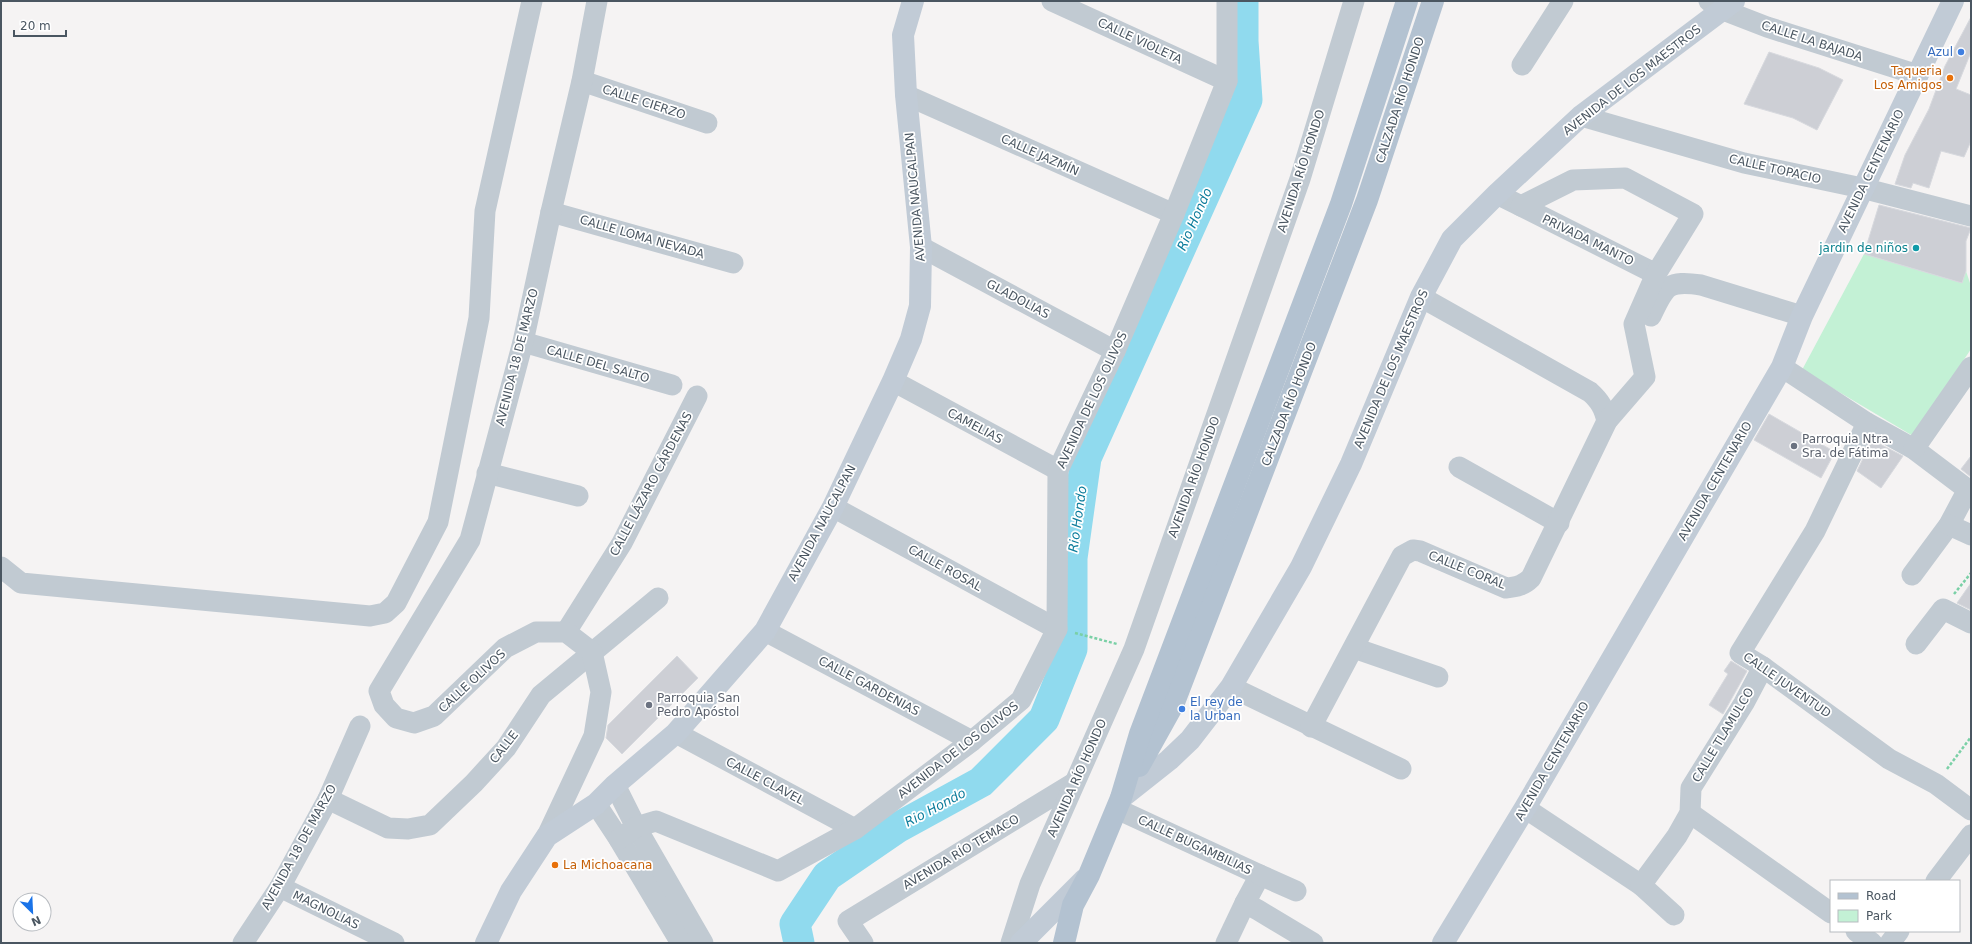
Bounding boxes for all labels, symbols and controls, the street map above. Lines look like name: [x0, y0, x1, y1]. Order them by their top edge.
scale bar: [14, 12, 66, 38]
street label: CALLE VIOLETA: [1096, 15, 1185, 67]
street label: CALLE LA BAJADA: [1760, 18, 1865, 64]
text: 20 m: [20, 19, 51, 33]
street label: AVENIDA DE LOS MAESTROS: [1560, 22, 1704, 138]
street label: CALZADA RÍO HONDO: [1372, 35, 1427, 165]
place label: Azul: [1928, 45, 1953, 59]
marker: Azul: [1956, 47, 1966, 57]
place label: Taqueria Los Amigos: [1874, 64, 1942, 92]
marker: Taqueria Los Amigos: [1945, 73, 1955, 83]
street label: CALLE CIERZO: [601, 82, 687, 122]
street label: AVENIDA CENTENARIO: [1835, 107, 1907, 235]
street label: AVENIDA RÍO HONDO: [1274, 108, 1327, 234]
street label: CALLE JAZMÍN: [999, 131, 1082, 178]
street label: AVENIDA NAUCALPAN: [902, 132, 928, 262]
street label: CALLE TOPACIO: [1728, 152, 1822, 186]
water label: Rio Hondo: [1174, 186, 1215, 253]
street label: PRIVADA MANTO: [1540, 212, 1636, 268]
street label: CALLE LOMA NEVADA: [578, 213, 707, 262]
place label: jardin de niños: [1818, 241, 1908, 255]
marker: jardin de niños: [1911, 243, 1921, 253]
street label: GLADOLIAS: [984, 277, 1052, 321]
street label: AVENIDA 18 DE MARZO: [493, 287, 541, 427]
street label: AVENIDA DE LOS MAESTROS: [1351, 288, 1431, 450]
street label: AVENIDA DE LOS OLIVOS: [1054, 329, 1130, 471]
street label: CALZADA RÍO HONDO: [1258, 340, 1319, 468]
street label: CALLE DEL SALTO: [545, 343, 651, 385]
street label: CAMELIAS: [945, 406, 1005, 446]
street label: CALLE LÁZARO CÁRDENAS: [606, 409, 695, 558]
street label: AVENIDA RÍO HONDO: [1165, 414, 1222, 540]
street label: AVENIDA CENTENARIO: [1675, 419, 1755, 543]
place label: Parroquia Ntra. Sra. de Fátima: [1802, 432, 1892, 460]
marker: Parroquia Ntra. Sra. de Fátima: [1789, 441, 1799, 451]
street label: AVENIDA NAUCALPAN: [785, 462, 859, 584]
water label: Rio Hondo: [1065, 485, 1090, 553]
street label: CALLE ROSAL: [906, 542, 984, 594]
street label: CALLE CORAL: [1426, 548, 1508, 592]
street label: CALLE OLIVOS: [436, 647, 508, 715]
street label: CALLE JUVENTUD: [1740, 649, 1834, 721]
street label: CALLE GARDENIAS: [816, 653, 922, 719]
street label: CALLE TLAMULCO: [1689, 685, 1757, 785]
place label: Parroquia San Pedro Apóstol: [657, 691, 740, 719]
place label: El rey de la Urban: [1190, 695, 1243, 723]
street label: AVENIDA DE LOS OLIVOS: [895, 699, 1021, 801]
street label: AVENIDA CENTENARIO: [1512, 699, 1592, 823]
marker: Parroquia San Pedro Apóstol: [644, 700, 654, 710]
marker: El rey de la Urban: [1177, 704, 1187, 714]
street label: AVENIDA RÍO HONDO: [1044, 716, 1109, 839]
street label: CALLE: [487, 728, 521, 766]
street label: CALLE CLAVEL: [723, 754, 807, 808]
street label: AVENIDA 18 DE MARZO: [259, 782, 339, 912]
water label: Rio Hondo: [902, 785, 968, 830]
street label: AVENIDA RÍO TEMACO: [900, 811, 1022, 892]
street label: CALLE BUGAMBILIAS: [1136, 812, 1254, 878]
place label: La Michoacana: [563, 858, 652, 872]
marker: La Michoacana: [550, 860, 560, 870]
legend: [1830, 880, 1960, 932]
street label: MAGNOLIAS: [291, 888, 361, 932]
text: Road: [1866, 889, 1896, 903]
north arrow: [12, 892, 52, 932]
text: Park: [1866, 909, 1892, 923]
text: N: [29, 913, 43, 928]

